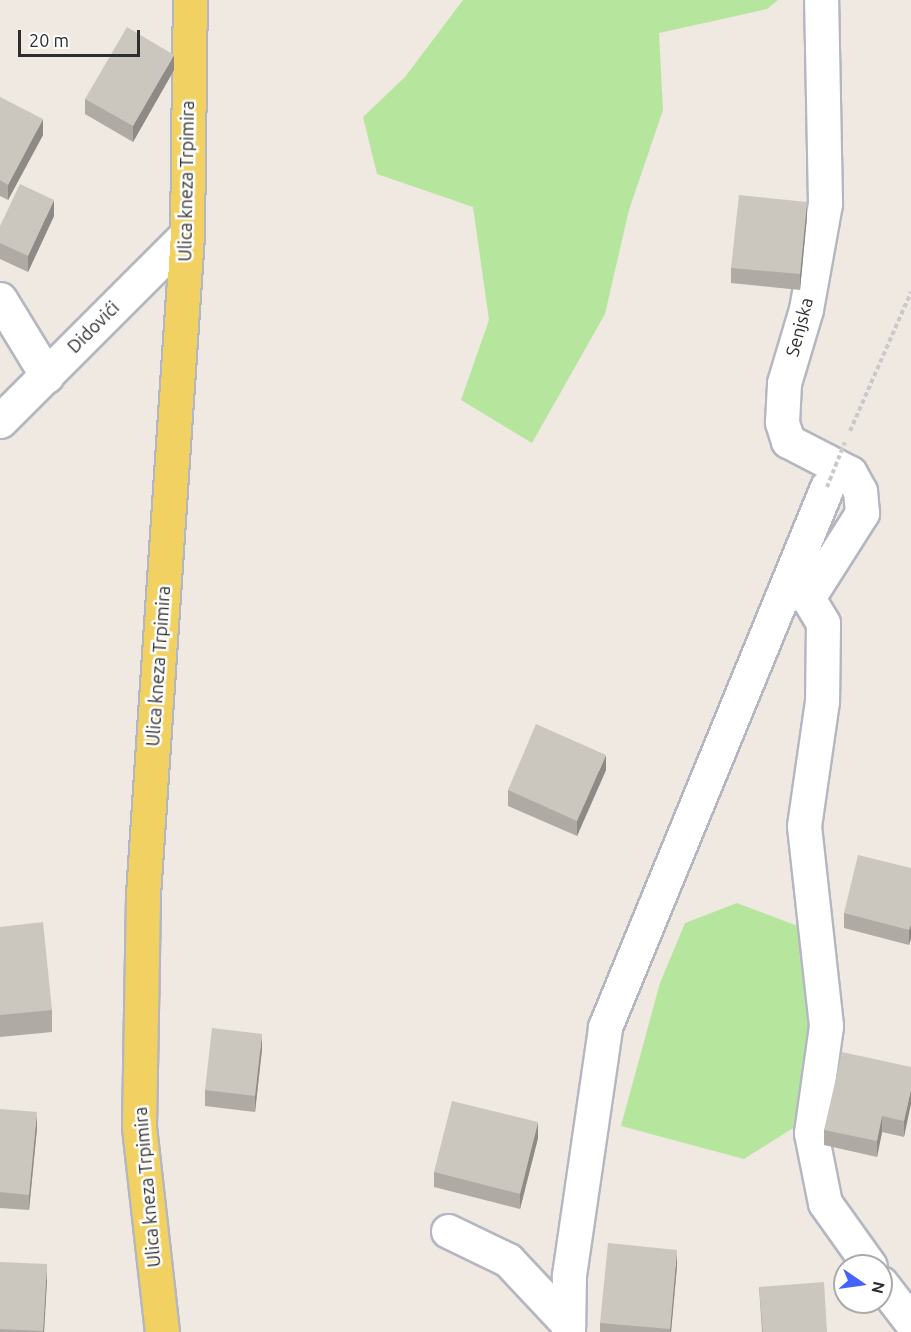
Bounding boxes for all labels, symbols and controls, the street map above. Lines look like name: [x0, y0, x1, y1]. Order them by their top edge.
scale bar: [21, 18, 142, 56]
text: 20 m: [29, 30, 69, 50]
street label: Ulica kneza Trpimira: [174, 100, 198, 262]
street label: Senjska: [781, 295, 817, 359]
street label: Didovići: [63, 297, 123, 357]
street label: Ulica kneza Trpimira: [142, 585, 174, 747]
street label: Ulica kneza Trpimira: [129, 1106, 165, 1268]
north arrow: [833, 1254, 893, 1314]
text: N: [868, 1280, 889, 1295]

